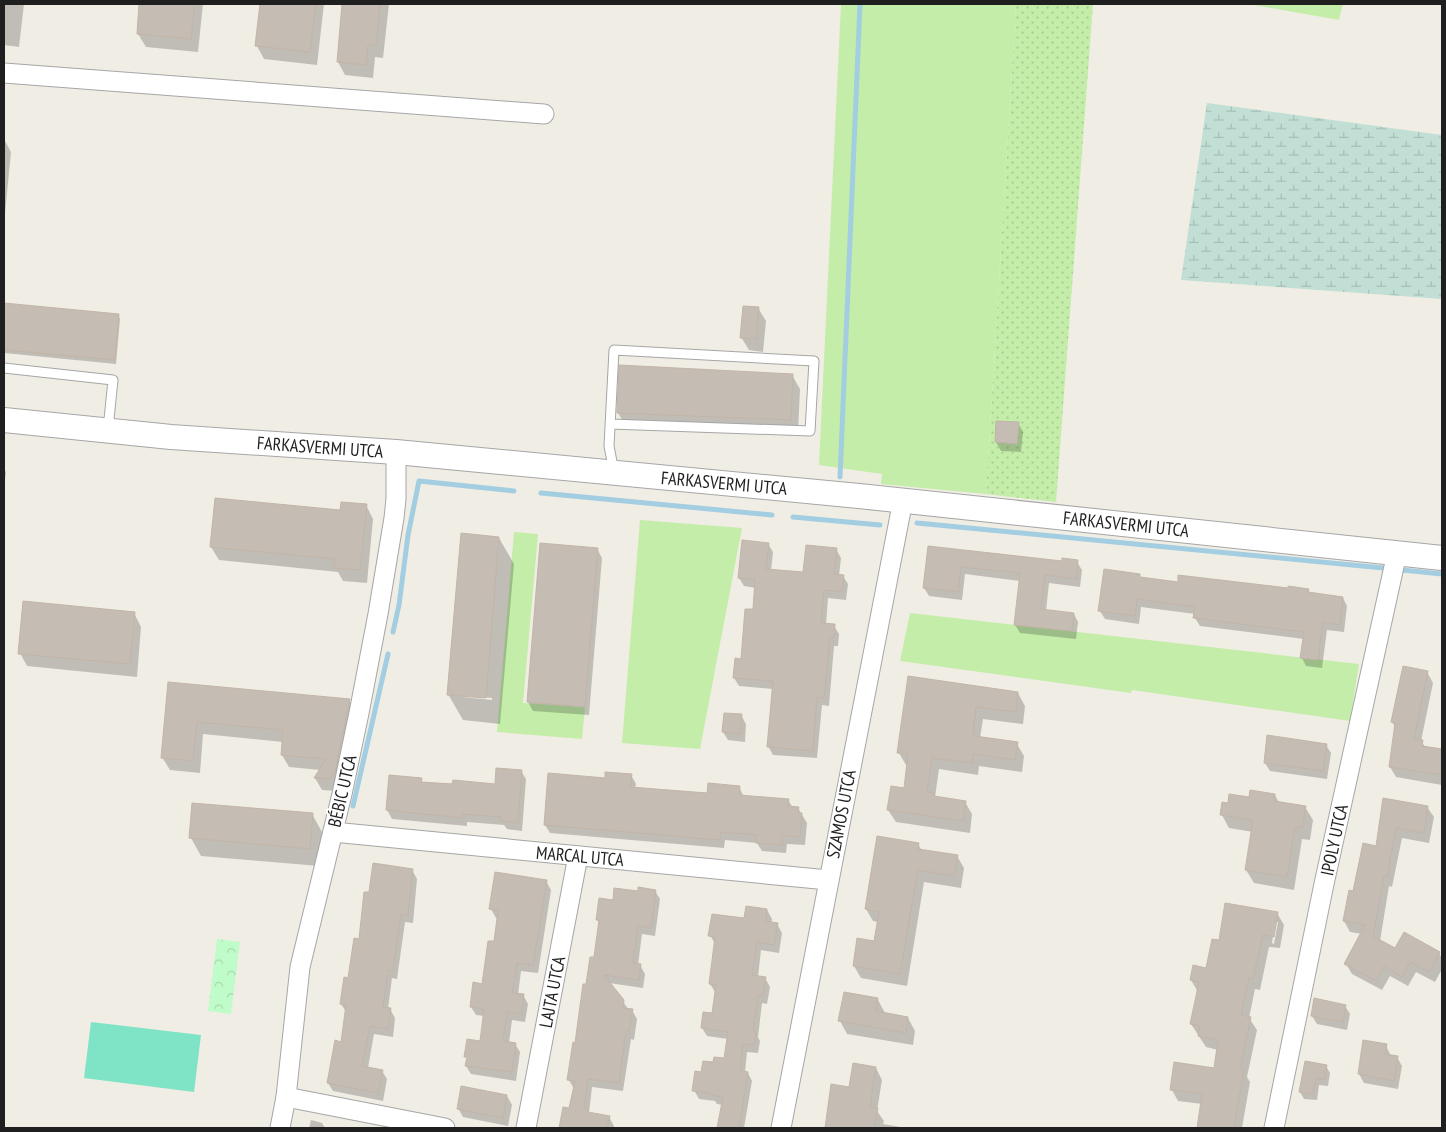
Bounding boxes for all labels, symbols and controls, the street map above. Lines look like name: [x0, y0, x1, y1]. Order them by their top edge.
street label: FARKASVERMI UTCA: [256, 431, 384, 463]
street label: FARKASVERMI UTCA: [660, 466, 788, 500]
street label: FARKASVERMI UTCA: [1062, 506, 1191, 542]
street label: BÉBIC UTCA: [323, 752, 362, 829]
street label: SZAMOS UTCA: [821, 767, 861, 860]
street label: IPOLY UTCA: [1315, 802, 1353, 878]
street label: MARCAL UTCA: [535, 841, 625, 871]
street label: LAJTA UTCA: [534, 954, 570, 1030]

